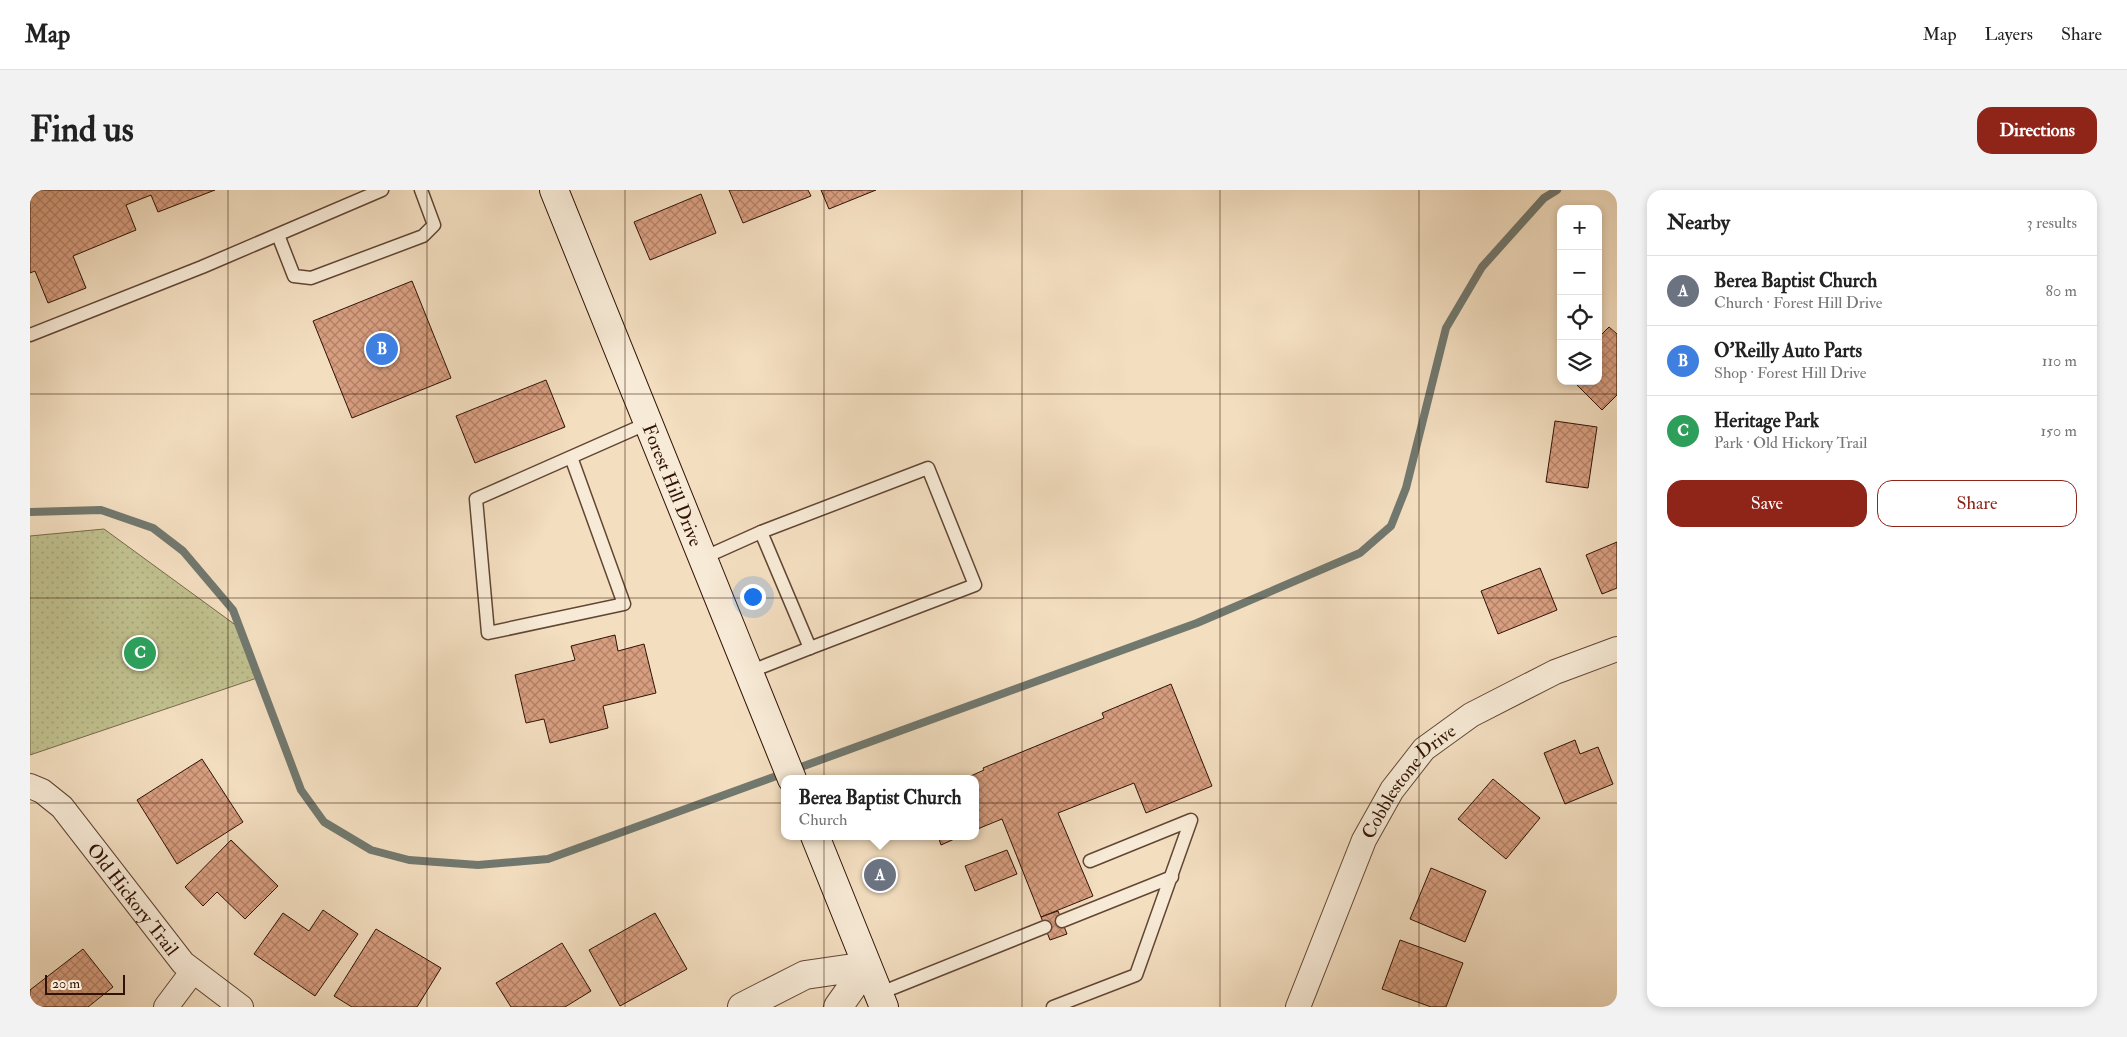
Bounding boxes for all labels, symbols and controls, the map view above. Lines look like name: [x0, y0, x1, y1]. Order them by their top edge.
text: Map: [25, 19, 70, 50]
text: Map: [1923, 23, 1957, 46]
text: Layers: [1985, 23, 2033, 46]
text: Share: [2061, 23, 2102, 46]
button: Directions: [1977, 107, 2097, 154]
text: Find us: [30, 108, 134, 152]
map controls: [1557, 205, 1602, 385]
button: +: [1557, 205, 1602, 250]
text: Nearby: [1667, 209, 1730, 236]
text: 3 results: [2026, 213, 2077, 233]
button: −: [1557, 250, 1602, 295]
text: Berea Baptist Church: [1714, 269, 1877, 293]
text: A: [1678, 281, 1688, 301]
text: 80 m: [2046, 281, 2077, 301]
text: Church · Forest Hill Drive: [1714, 293, 1882, 313]
button: locate: [1557, 295, 1602, 340]
pin: B: [366, 330, 398, 368]
text: O'Reilly Auto Parts: [1714, 339, 1862, 363]
button: layers: [1557, 340, 1602, 385]
text: B: [1678, 351, 1688, 371]
text: 110 m: [2042, 351, 2077, 371]
text: Shop · Forest Hill Drive: [1714, 363, 1867, 383]
text: Heritage Park: [1714, 409, 1819, 433]
street label: Forest Hill Drive: [637, 420, 708, 550]
text: C: [1677, 421, 1689, 441]
text: 150 m: [2040, 421, 2077, 441]
text: Park · Old Hickory Trail: [1714, 433, 1867, 453]
button: Save: [1667, 480, 1867, 527]
button: Share: [1877, 480, 2077, 527]
your location: [740, 584, 766, 610]
pin: C: [124, 634, 156, 672]
street label: Cobblestone Drive: [1356, 719, 1461, 843]
popup: [781, 775, 979, 840]
text: Berea Baptist Church: [798, 786, 962, 810]
text: Church: [798, 810, 847, 830]
street label: Old Hickory Trail: [81, 838, 184, 961]
pin: A: [864, 856, 896, 894]
scale bar: [45, 972, 125, 995]
text: 20 m: [52, 975, 80, 992]

